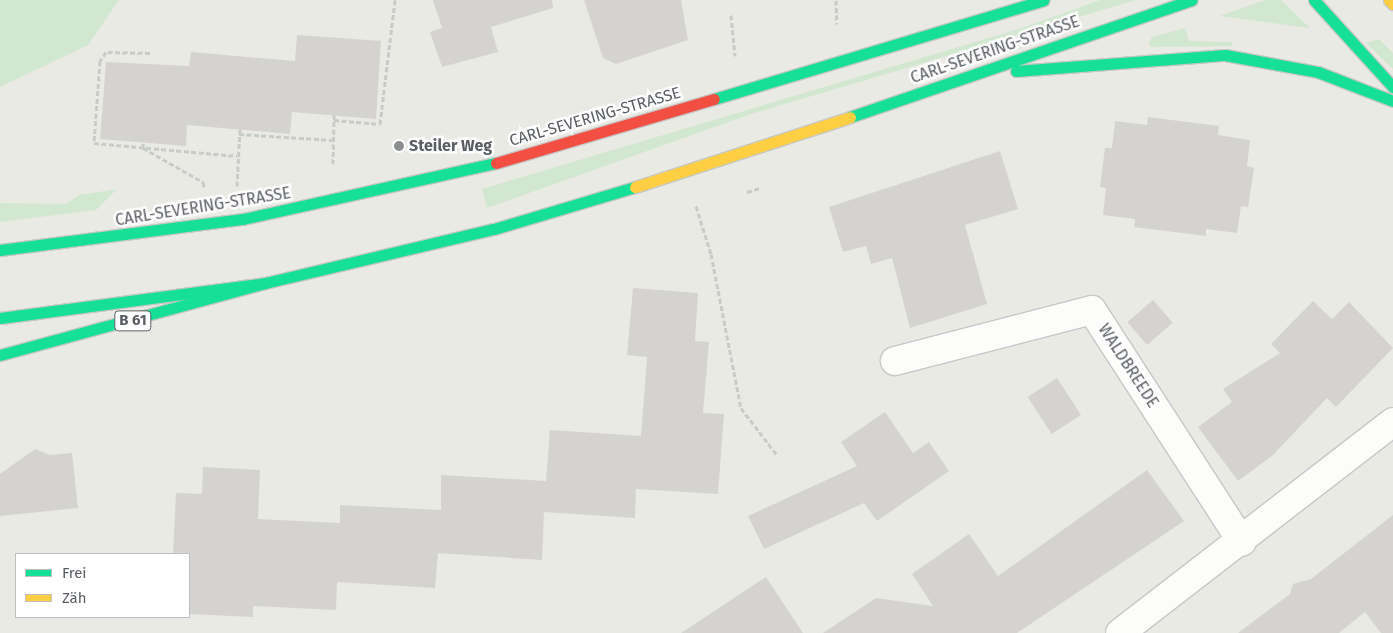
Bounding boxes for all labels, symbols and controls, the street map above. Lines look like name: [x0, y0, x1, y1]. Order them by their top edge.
street label: CARL-SEVERING-STRASSE: [908, 12, 1082, 88]
street label: CARL-SEVERING-STRASSE: [507, 83, 683, 151]
place label: Steiler Weg: [409, 136, 492, 156]
marker: Steiler Weg: [393, 140, 405, 152]
street label: CARL-SEVERING-STRASSE: [114, 184, 292, 230]
road number: B 61: [114, 308, 152, 334]
street label: WALDBREEDE: [1094, 320, 1162, 412]
legend: [15, 553, 190, 618]
text: Frei: [62, 564, 87, 582]
text: Zäh: [62, 589, 87, 607]

